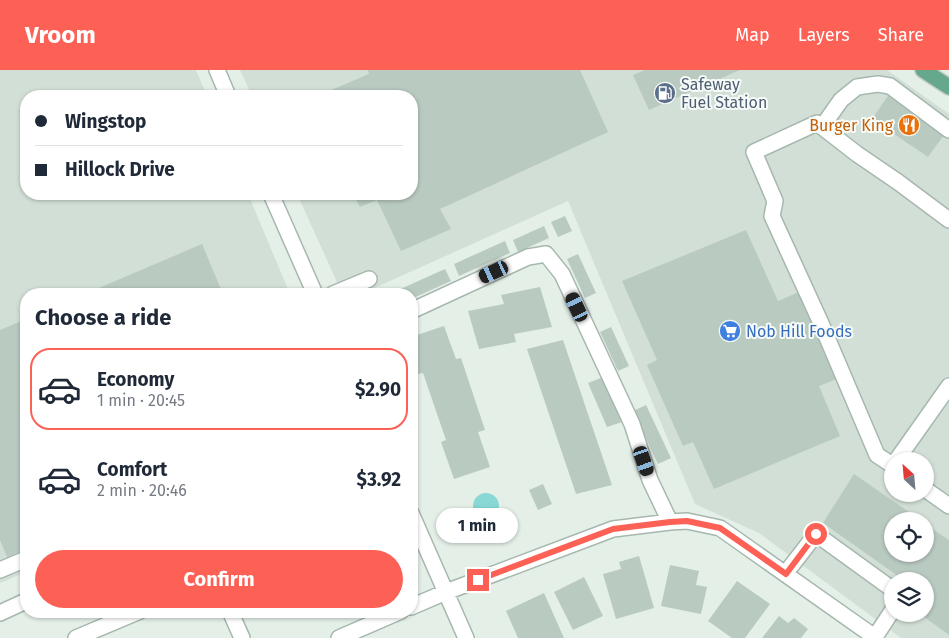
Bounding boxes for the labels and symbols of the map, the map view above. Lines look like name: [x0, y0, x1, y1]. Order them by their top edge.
place label: Safeway Fuel Station: [681, 75, 767, 112]
fuel station icon: Safeway Fuel Station: [653, 81, 677, 105]
restaurant icon: Burger King: [897, 113, 921, 137]
place label: Burger King: [809, 116, 894, 135]
car: [477, 259, 510, 285]
car: [563, 290, 590, 324]
supermarket icon: Nob Hill Foods: [718, 319, 742, 343]
place label: Nob Hill Foods: [746, 322, 852, 341]
car: [632, 444, 655, 478]
north arrow: [884, 452, 934, 502]
callout: 1 min: [437, 508, 519, 542]
route start: [805, 523, 827, 545]
route end: [467, 569, 489, 591]

